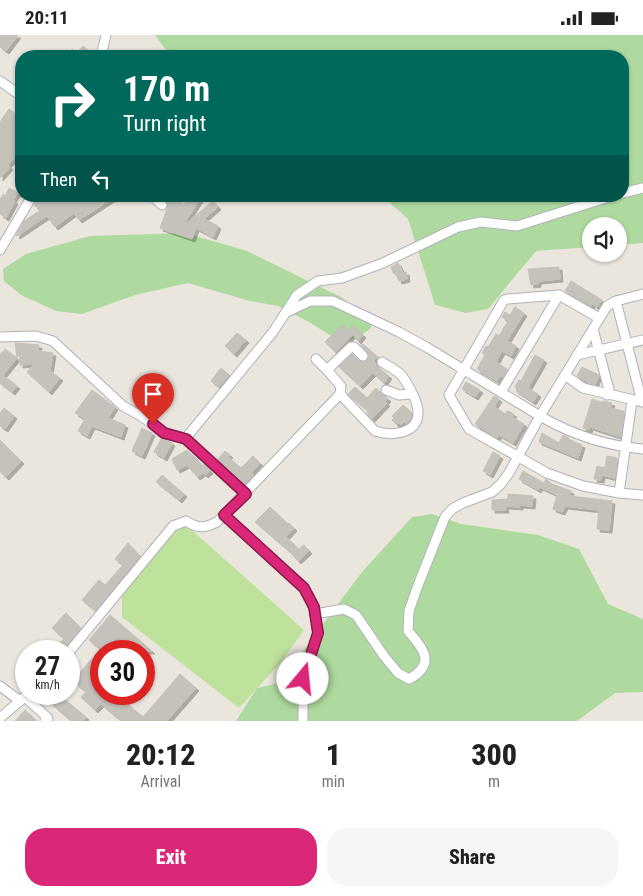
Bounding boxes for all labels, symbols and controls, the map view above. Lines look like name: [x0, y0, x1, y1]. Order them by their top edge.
text: 20:11: [25, 6, 69, 29]
text: 170 m: [123, 69, 210, 110]
icon: right: [40, 70, 105, 135]
text: Turn right: [123, 111, 206, 136]
icon: left: [87, 165, 115, 193]
text: Then: [40, 168, 77, 191]
map controls: [582, 217, 627, 262]
button: sound: [582, 217, 627, 262]
pin: [132, 373, 174, 424]
icon: arrive: [139, 380, 167, 408]
speed limit sign: 30: [90, 640, 155, 705]
text: 27: [35, 652, 60, 681]
position arrow: [276, 652, 328, 704]
text: km/h: [35, 678, 60, 692]
text: 20:12: [126, 737, 196, 772]
text: 1: [326, 737, 341, 772]
text: 300: [471, 737, 517, 772]
text: Arrival: [140, 772, 181, 791]
text: min: [322, 772, 345, 791]
text: m: [488, 772, 500, 791]
button: Exit: [25, 828, 317, 886]
button: Share: [327, 828, 618, 886]

